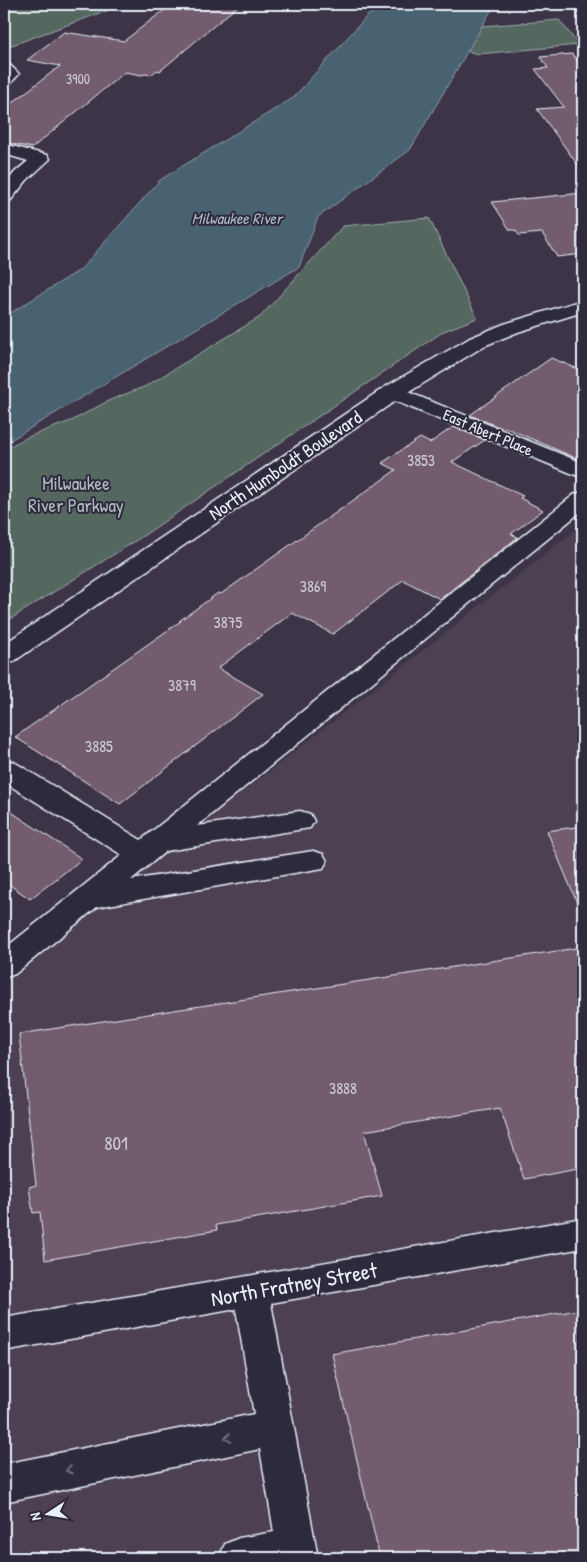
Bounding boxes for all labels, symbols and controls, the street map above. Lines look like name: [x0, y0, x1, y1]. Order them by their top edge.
house number: 3900: [66, 69, 90, 88]
water label: Milwaukee River: [192, 207, 284, 229]
street label: East Abert Place: [440, 403, 537, 461]
street label: North Humboldt Boulevard: [203, 404, 367, 526]
house number: 3853: [407, 449, 435, 471]
park label: Milwaukee River Parkway: [28, 470, 124, 518]
house number: 3869: [300, 575, 326, 597]
house number: 3875: [214, 611, 243, 633]
house number: 3879: [168, 674, 196, 696]
house number: 3885: [85, 735, 113, 757]
house number: 3888: [329, 1077, 357, 1099]
house number: 801: [104, 1130, 128, 1156]
street label: North Fratney Street: [209, 1255, 380, 1313]
one-way arrow: [224, 1432, 232, 1443]
one-way arrow: [64, 1464, 73, 1475]
north arrow: [22, 1490, 72, 1540]
text: N: [25, 1511, 45, 1522]

